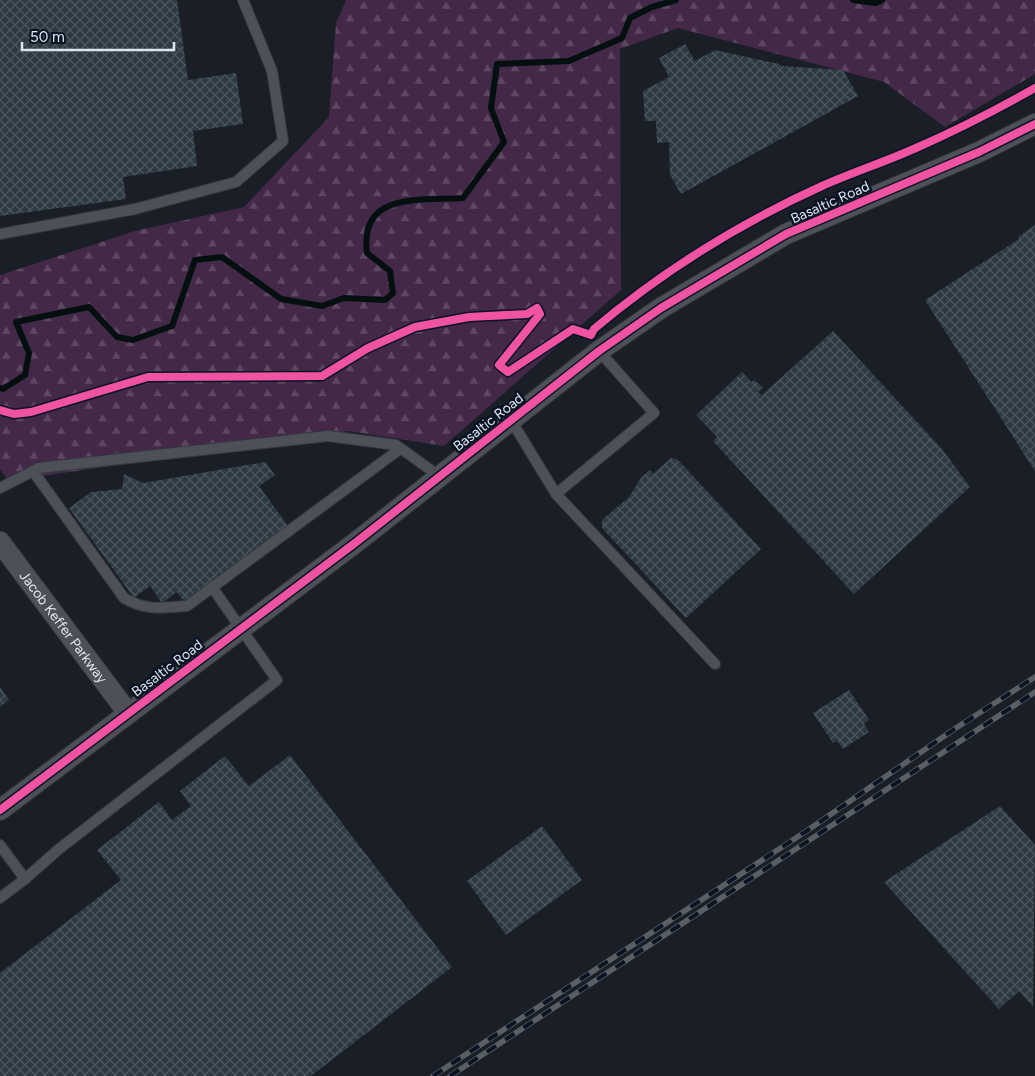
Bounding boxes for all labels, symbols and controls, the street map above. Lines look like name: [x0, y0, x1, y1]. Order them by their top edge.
scale bar: [22, 20, 175, 52]
text: 50 m: [30, 28, 65, 46]
street label: Basaltic Road: [788, 178, 872, 227]
street label: Basaltic Road: [450, 390, 527, 455]
street label: Jacob Keffer Parkway: [16, 568, 111, 687]
street label: Basaltic Road: [129, 636, 206, 701]

